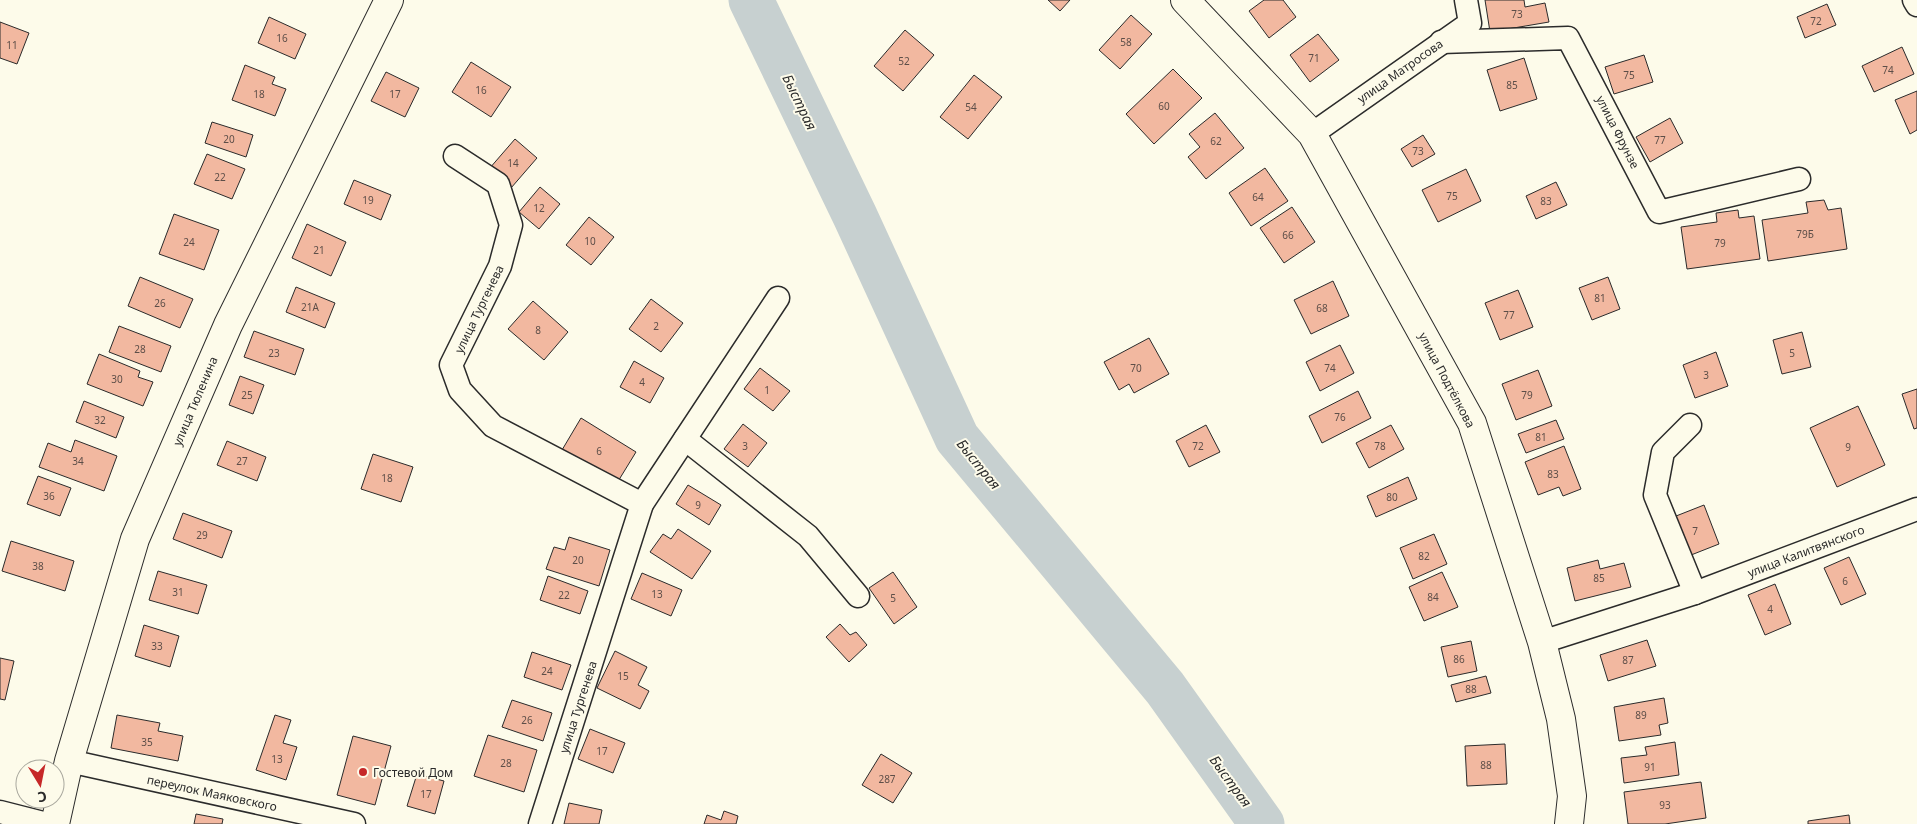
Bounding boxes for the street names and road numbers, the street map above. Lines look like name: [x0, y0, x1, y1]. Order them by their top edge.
street label: улица Матросова: [1354, 35, 1446, 107]
street label: улица Фрунзе: [1592, 93, 1644, 172]
street label: улица Тургенева: [450, 262, 508, 356]
street label: улица Подтёлкова: [1415, 329, 1479, 431]
street label: улица Тюленина: [169, 354, 221, 448]
street label: улица Калитвянского: [1745, 521, 1867, 581]
street label: улица Тургенева: [555, 659, 601, 755]
street label: переулок Маяковского: [145, 771, 279, 815]

